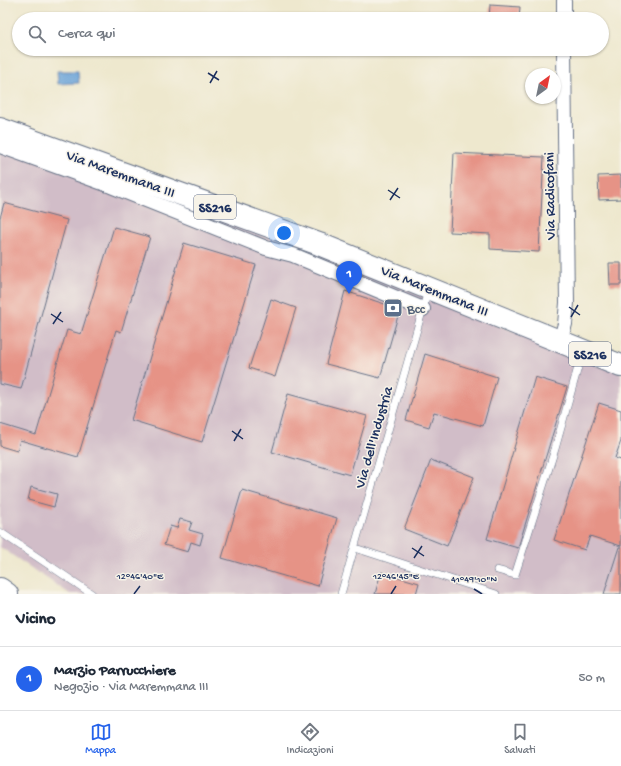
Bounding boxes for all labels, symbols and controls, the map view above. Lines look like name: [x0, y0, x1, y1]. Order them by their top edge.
search box: [12, 12, 609, 56]
icon: search: [26, 23, 48, 45]
text: Cerca qui: [58, 25, 115, 43]
north arrow: [525, 68, 561, 104]
street label: Via Maremmana III: [62, 146, 177, 203]
street label: Via Radicofani: [541, 152, 561, 241]
road number: SS216: [194, 195, 236, 219]
your location: [274, 223, 294, 243]
pin: 1: [336, 261, 362, 294]
street label: Via Maremmana III: [377, 262, 491, 322]
bank icon: Bcc: [382, 297, 404, 319]
place label: Bcc: [406, 301, 426, 319]
road number: SS216: [569, 342, 611, 366]
street label: Via dell'Industria: [351, 384, 398, 492]
text: 12°46'40"E: [116, 571, 164, 583]
text: 12°46'45"E: [372, 571, 420, 583]
text: 41°49'10"N: [451, 574, 497, 586]
text: Vicino: [16, 610, 56, 630]
text: Marzio Parrucchiere: [54, 662, 176, 680]
text: 1: [26, 671, 32, 686]
text: 50 m: [578, 671, 605, 686]
text: Negozio · Via Maremmana III: [54, 680, 208, 695]
tab: Mappa: [85, 721, 116, 757]
tab: Indicazioni: [287, 721, 334, 757]
tab: Salvati: [504, 721, 536, 757]

